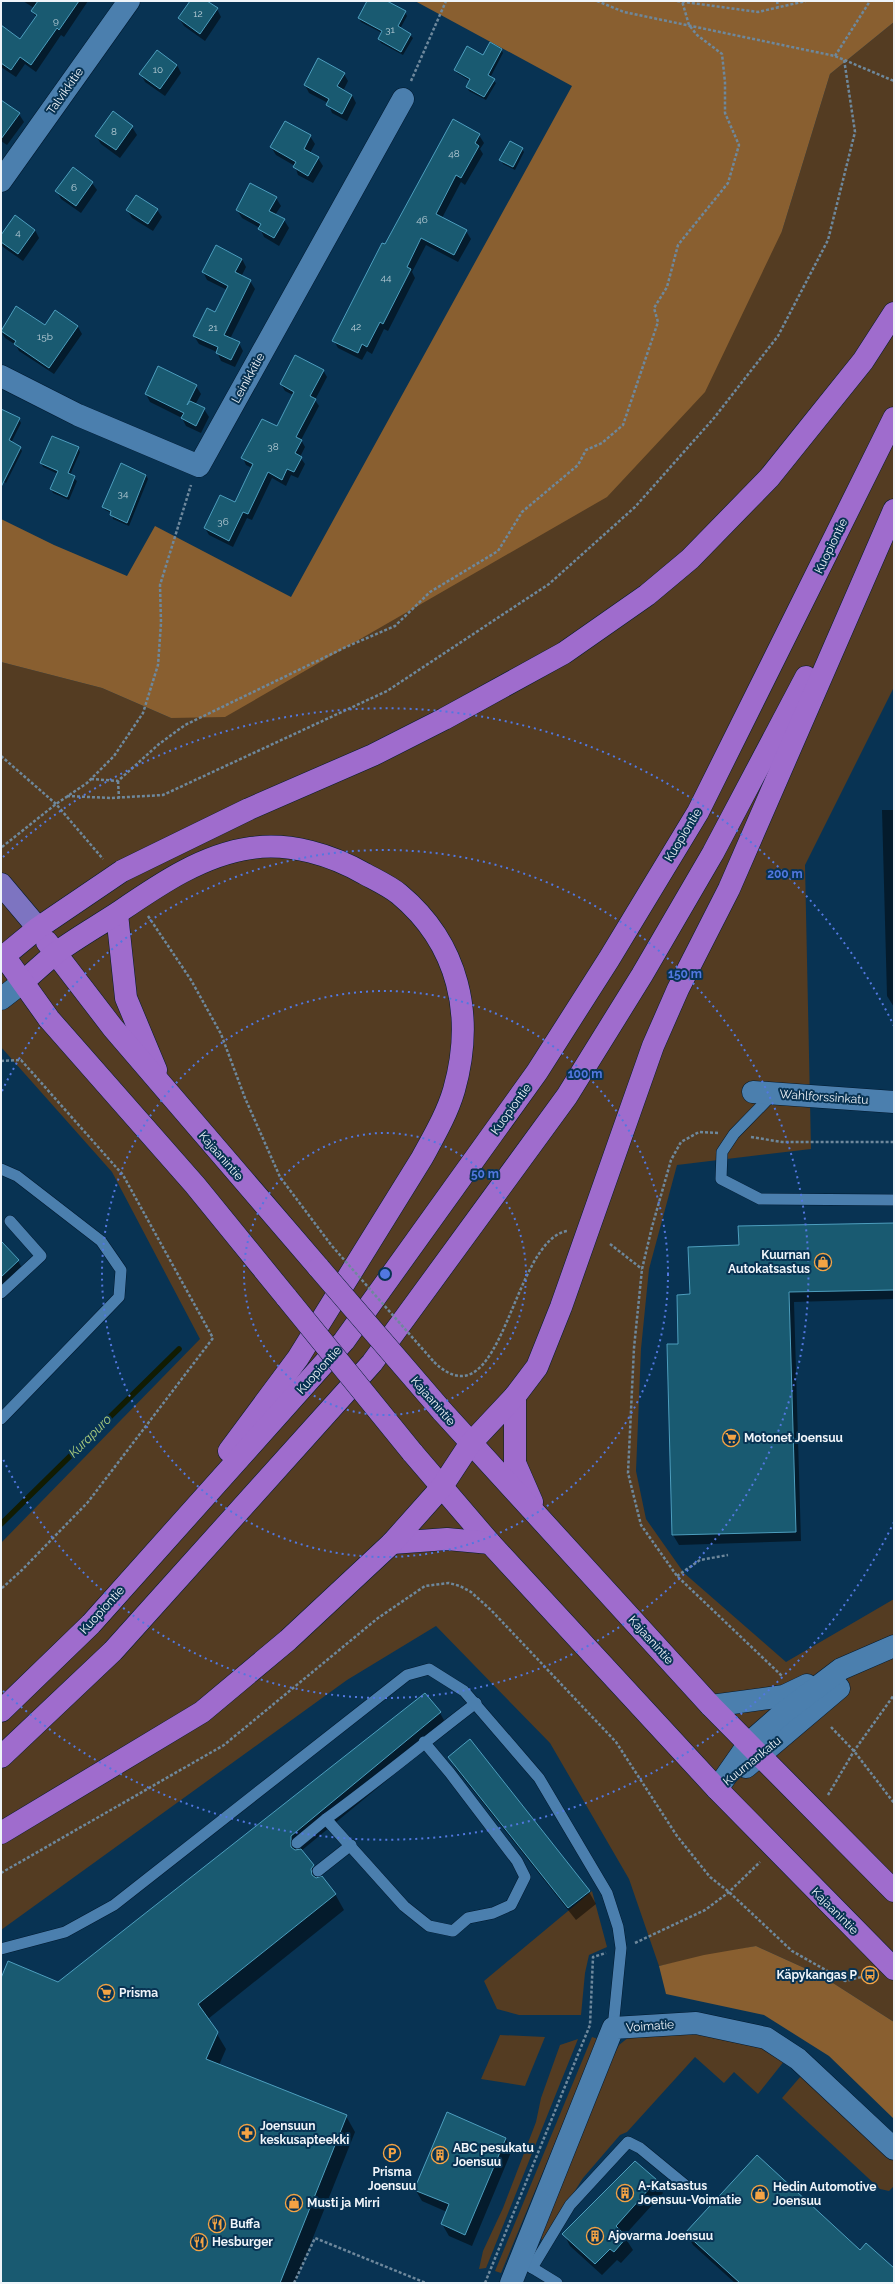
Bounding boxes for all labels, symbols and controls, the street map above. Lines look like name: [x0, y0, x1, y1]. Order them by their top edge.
house number: 12: [193, 8, 203, 19]
house number: 9: [53, 15, 59, 26]
house number: 31: [385, 24, 396, 35]
house number: 10: [153, 64, 163, 75]
street label: Talvikkitie: [44, 65, 86, 117]
house number: 8: [111, 126, 117, 137]
house number: 48: [448, 148, 460, 159]
house number: 6: [71, 182, 77, 193]
house number: 46: [416, 214, 428, 225]
house number: 4: [15, 227, 21, 238]
house number: 44: [381, 272, 392, 283]
house number: 42: [351, 321, 361, 332]
house number: 21: [208, 322, 218, 333]
house number: 15b: [37, 331, 53, 342]
street label: Leinikkitie: [229, 350, 267, 406]
house number: 38: [267, 441, 279, 452]
house number: 34: [118, 488, 129, 499]
house number: 36: [217, 516, 229, 527]
street label: Kuopiontie: [812, 516, 850, 576]
street label: Kuopiontie: [662, 806, 704, 864]
text: 200 m: [767, 867, 803, 881]
text: 150 m: [668, 967, 702, 981]
text: 100 m: [568, 1067, 602, 1081]
street label: Kuopiontie: [488, 1081, 534, 1137]
street label: Wahlforssinkatu: [779, 1087, 869, 1107]
street label: Kajaanintie: [196, 1129, 246, 1183]
text: 50 m: [471, 1167, 499, 1181]
place label: Kuurnan Autokatsastus: [728, 1248, 810, 1276]
shop icon: Kuurnan Autokatsastus: [813, 1252, 833, 1272]
centre of rings: [378, 1267, 392, 1281]
street label: Kuopiontie: [294, 1343, 344, 1397]
street label: Kajaanintie: [408, 1374, 458, 1428]
water label: Kurapuro: [66, 1412, 114, 1460]
supermarket icon: Motonet Joensuu: [721, 1428, 741, 1448]
place label: Motonet Joensuu: [744, 1431, 843, 1445]
street label: Kuopiontie: [77, 1583, 127, 1637]
street label: Kajaanintie: [626, 1613, 676, 1667]
street label: Kuurnankatu: [720, 1733, 784, 1789]
street label: Kajaanintie: [809, 1885, 861, 1937]
bus stop icon: Käpykangas P: [860, 1965, 880, 1985]
place label: Käpykangas P: [777, 1968, 858, 1982]
supermarket icon: Prisma: [96, 1983, 116, 2003]
place label: Prisma: [119, 1986, 158, 2000]
street label: Voimatie: [625, 2017, 675, 2035]
place label: Joensuun keskusapteekki: [260, 2119, 349, 2147]
pharmacy icon: Joensuun keskusapteekki: [237, 2123, 257, 2143]
place label: ABC pesukatu Joensuu: [453, 2141, 534, 2169]
parking icon: Prisma Joensuu: [382, 2143, 402, 2163]
building icon: ABC pesukatu Joensuu: [430, 2145, 450, 2165]
place label: Prisma Joensuu: [368, 2165, 416, 2193]
place label: A-Katsastus Joensuu-Voimatie: [638, 2179, 741, 2207]
place label: Hedin Automotive Joensuu: [773, 2180, 876, 2208]
building icon: A-Katsastus Joensuu-Voimatie: [615, 2183, 635, 2203]
shop icon: Hedin Automotive Joensuu: [750, 2184, 770, 2204]
shop icon: Musti ja Mirri: [284, 2193, 304, 2213]
place label: Musti ja Mirri: [307, 2196, 380, 2210]
restaurant icon: Buffa: [207, 2214, 227, 2234]
place label: Buffa: [230, 2217, 260, 2231]
building icon: Ajovarma Joensuu: [585, 2226, 605, 2246]
place label: Ajovarma Joensuu: [608, 2229, 713, 2243]
restaurant icon: Hesburger: [189, 2232, 209, 2252]
place label: Hesburger: [212, 2235, 273, 2249]

